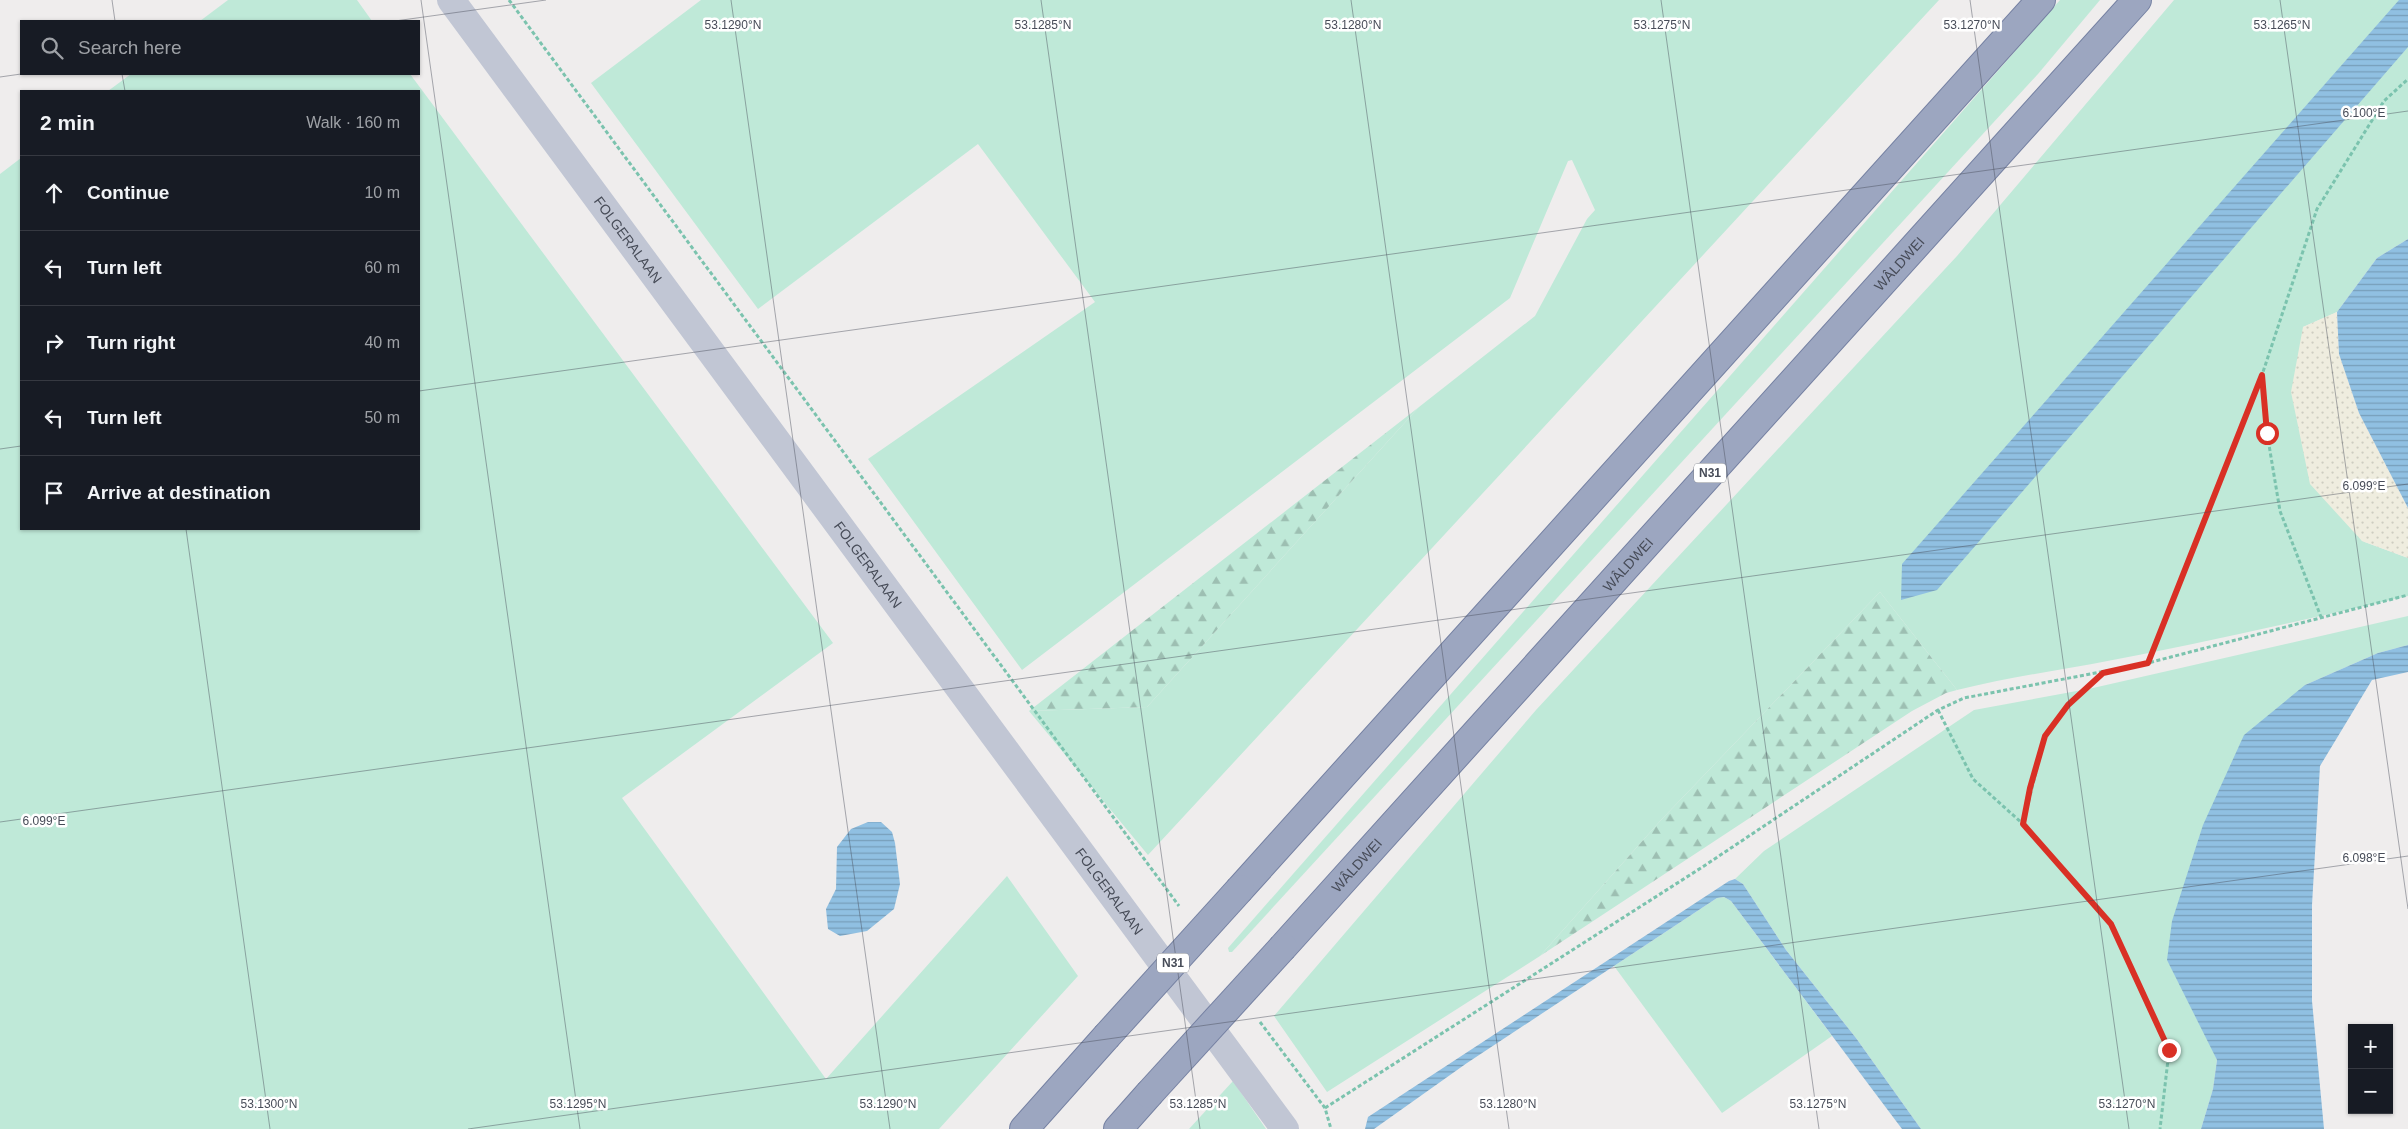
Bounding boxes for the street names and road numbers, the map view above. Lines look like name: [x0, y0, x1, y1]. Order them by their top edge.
street label: FOLGERALAAN: [591, 193, 665, 286]
street label: WÂLDWEI: [1871, 234, 1927, 294]
road number: N31: [1694, 463, 1726, 482]
street label: FOLGERALAAN: [831, 518, 905, 611]
street label: WÂLDWEI: [1600, 534, 1656, 595]
street label: WÂLDWEI: [1328, 835, 1385, 896]
street label: FOLGERALAAN: [1072, 845, 1147, 938]
road number: N31: [1157, 954, 1189, 972]

